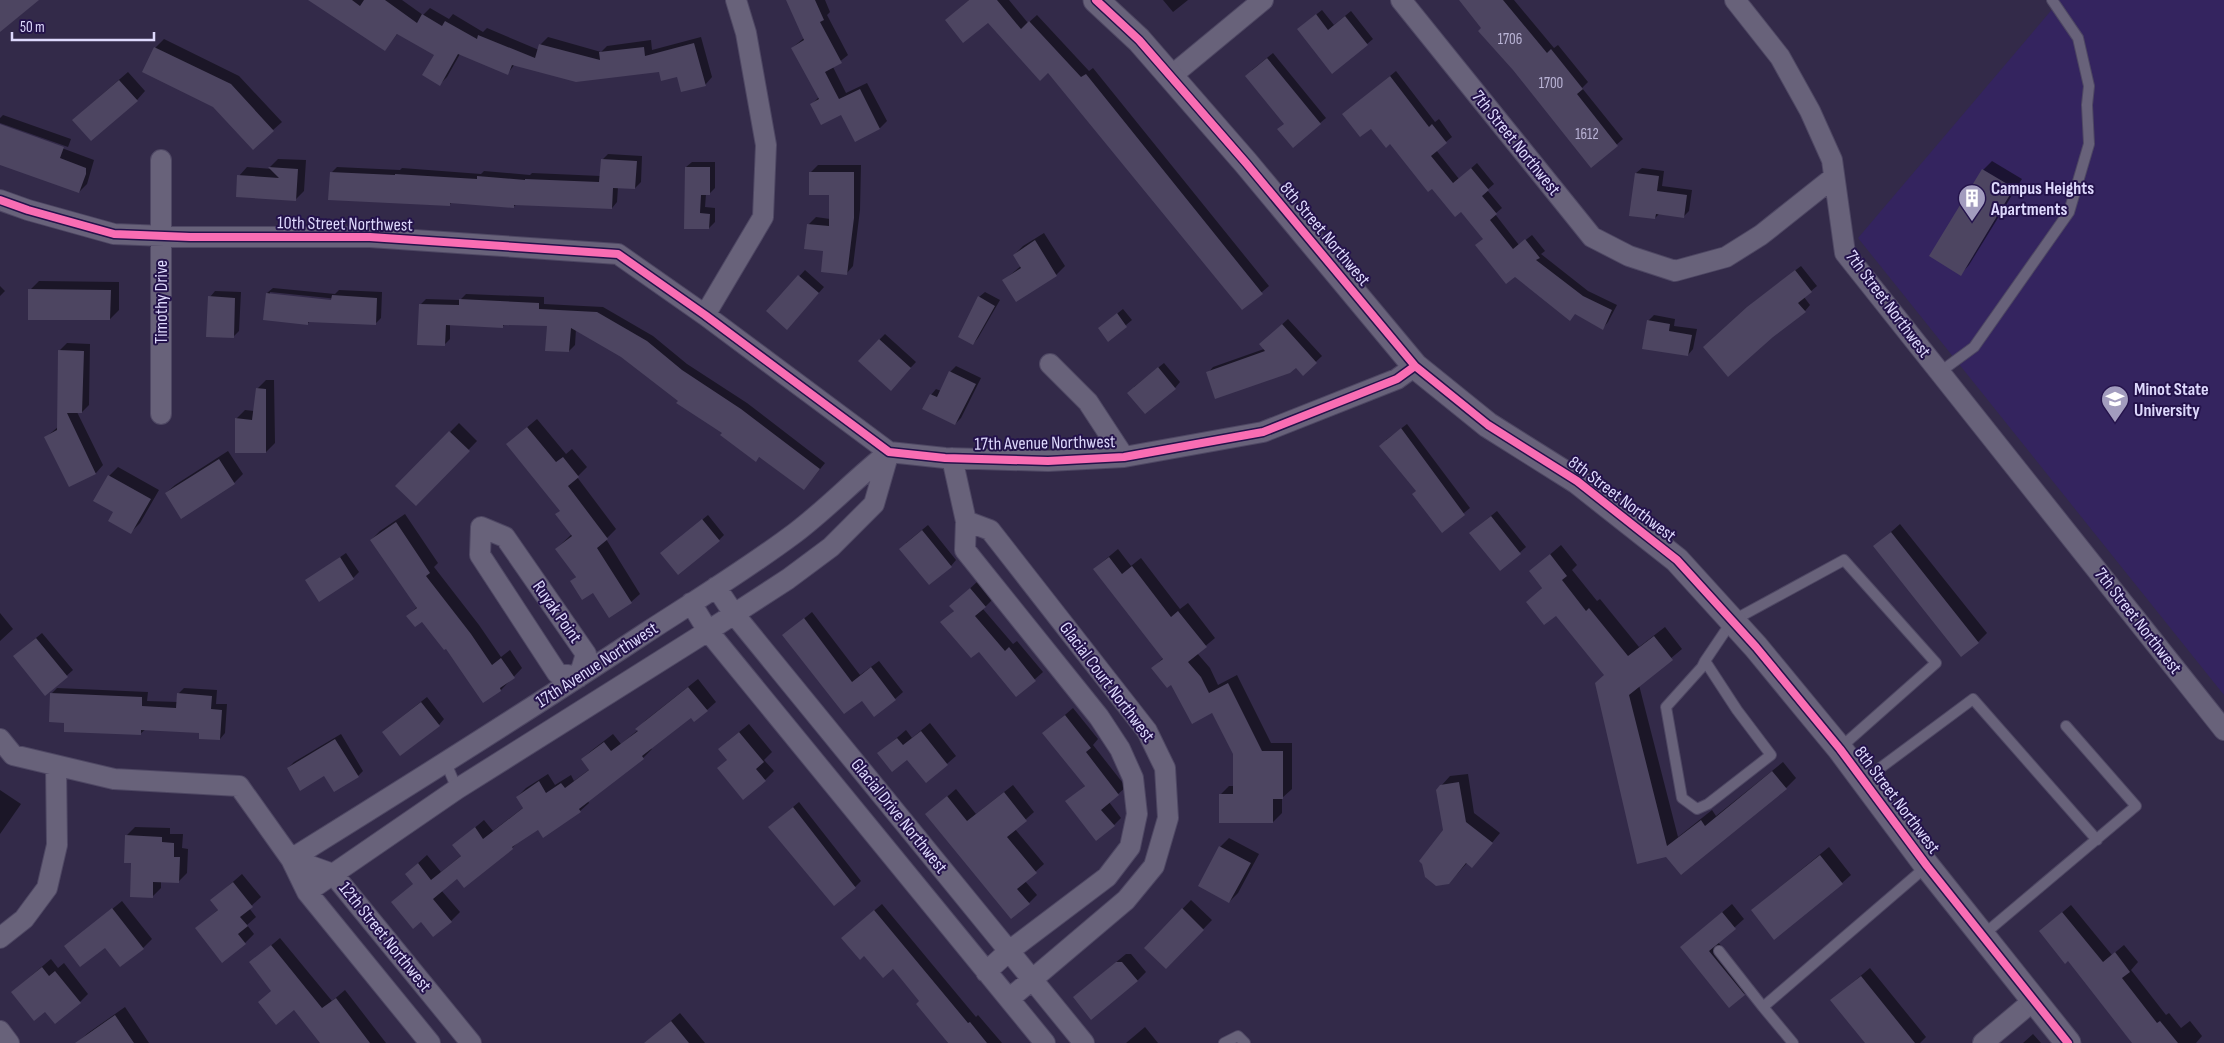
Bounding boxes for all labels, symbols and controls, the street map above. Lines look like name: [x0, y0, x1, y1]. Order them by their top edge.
scale bar: [12, 10, 155, 42]
text: 50 m: [20, 18, 45, 37]
house number: 1706: [1498, 30, 1522, 49]
house number: 1700: [1539, 74, 1563, 93]
street label: 7th Street Northwest: [1467, 86, 1565, 200]
house number: 1612: [1575, 125, 1599, 144]
street label: 8th Street Northwest: [1275, 178, 1375, 291]
place label: Campus Heights Apartments: [1990, 178, 2094, 220]
building icon: Campus Heights Apartments: [1957, 183, 1987, 222]
street label: 10th Street Northwest: [277, 212, 414, 236]
street label: 7th Street Northwest: [1841, 246, 1935, 362]
street label: Timothy Drive: [151, 260, 172, 344]
place label: Minot State University: [2134, 379, 2209, 421]
school or university icon: Minot State University: [2100, 384, 2130, 423]
street label: 17th Avenue Northwest: [974, 431, 1116, 455]
street label: 8th Street Northwest: [1564, 452, 1680, 547]
street label: 7th Street Northwest: [2090, 564, 2186, 679]
street label: Ruyak Point: [528, 577, 586, 647]
street label: 17th Avenue Northwest: [532, 618, 662, 712]
street label: Glacial Court Northwest: [1055, 618, 1159, 747]
street label: 8th Street Northwest: [1850, 742, 1945, 858]
street label: Glacial Drive Northwest: [846, 754, 952, 878]
street label: 12th Street Northwest: [334, 878, 436, 997]

